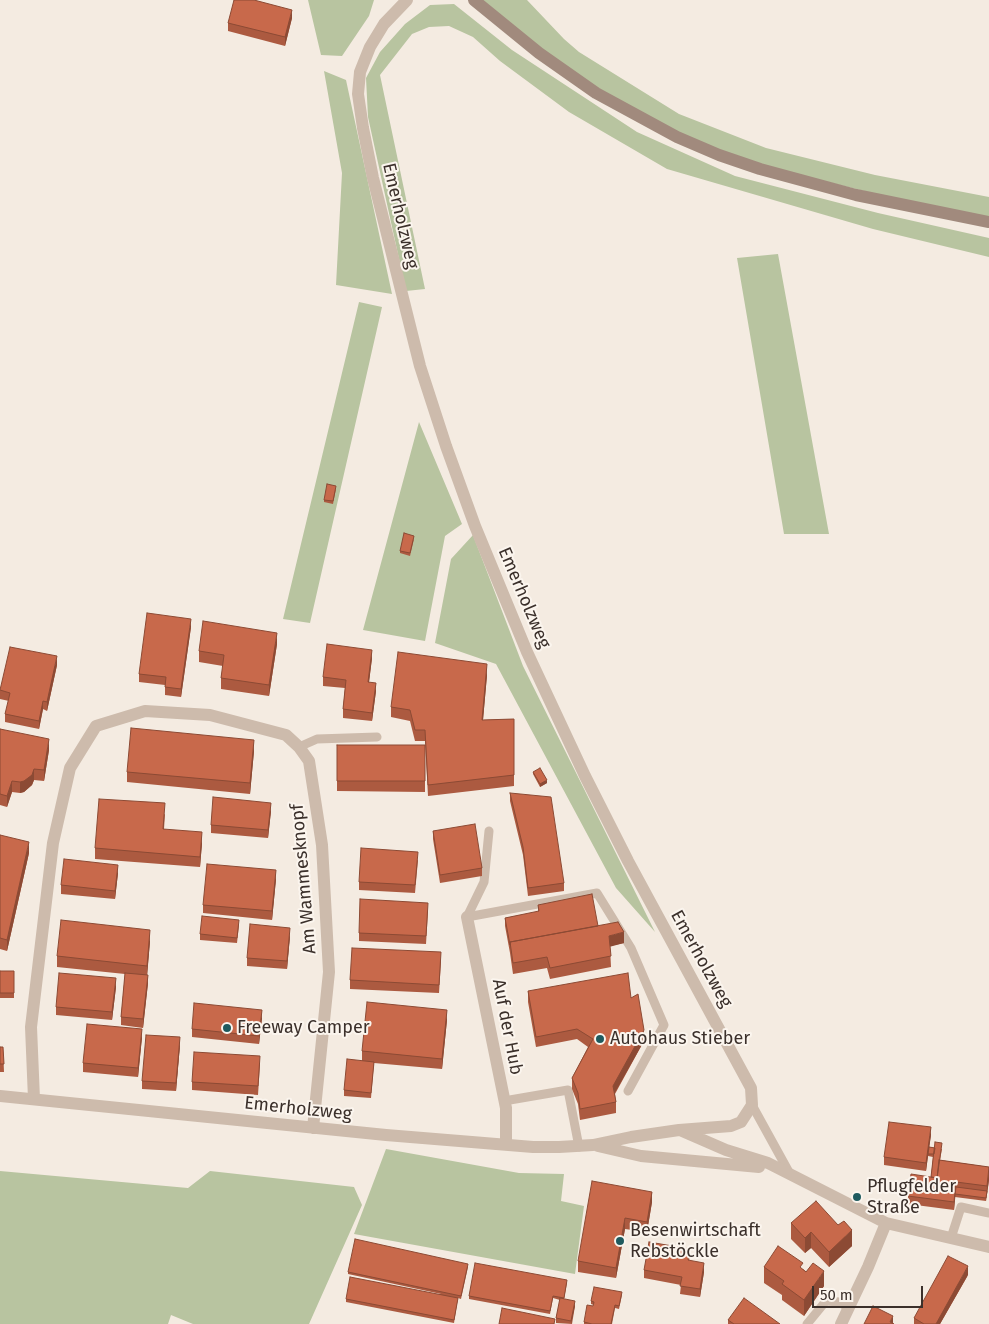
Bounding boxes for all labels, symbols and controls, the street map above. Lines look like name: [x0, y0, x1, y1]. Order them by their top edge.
street label: Emerholzweg: [377, 161, 423, 271]
street label: Emerholzweg: [493, 544, 555, 652]
street label: Am Wammesknopf: [287, 803, 321, 955]
street label: Emerholzweg: [665, 906, 737, 1012]
street label: Auf der Hub: [487, 977, 527, 1077]
place label: Freeway Camper: [237, 1017, 370, 1039]
marker: Freeway Camper: [221, 1022, 233, 1034]
place label: Autohaus Stieber: [610, 1028, 750, 1050]
marker: Autohaus Stieber: [594, 1033, 606, 1045]
street label: Emerholzweg: [243, 1093, 353, 1125]
place label: Pflugfelder Straße: [867, 1176, 956, 1218]
marker: Pflugfelder Straße: [851, 1191, 863, 1203]
place label: Besenwirtschaft Rebstöckle: [630, 1220, 761, 1262]
marker: Besenwirtschaft Rebstöckle: [614, 1235, 626, 1247]
scale bar: [814, 1276, 925, 1308]
text: 50 m: [820, 1286, 853, 1304]

